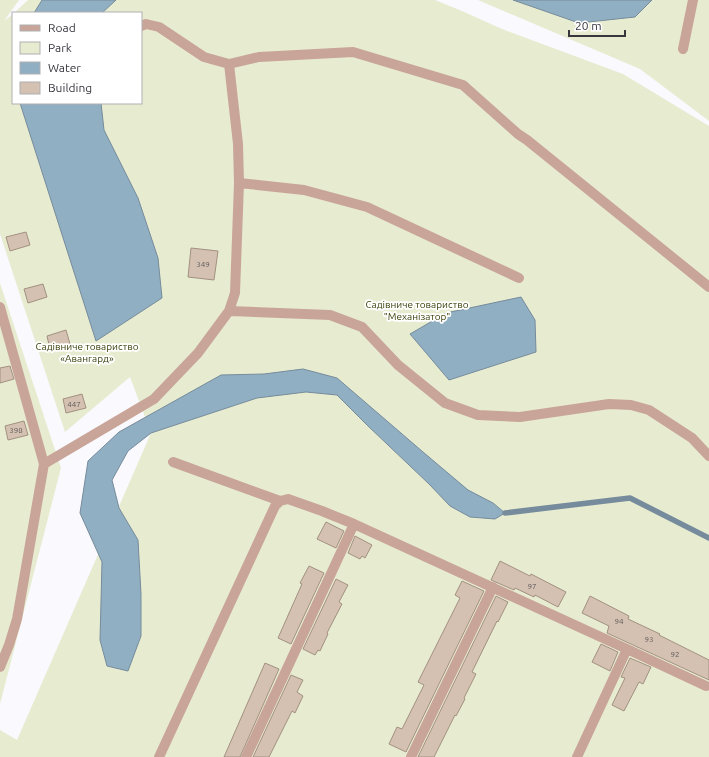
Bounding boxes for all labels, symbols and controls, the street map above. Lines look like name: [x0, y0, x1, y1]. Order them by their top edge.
legend: [12, 12, 142, 104]
scale bar: [569, 12, 625, 38]
text: 20 m: [575, 19, 602, 32]
text: Road: [48, 21, 76, 34]
text: Park: [48, 41, 72, 54]
text: Water: [48, 61, 81, 74]
text: Building: [48, 81, 92, 94]
house number: 349: [196, 260, 210, 269]
park label: Садівниче товариство "Механізатор": [365, 299, 469, 322]
park label: Садівниче товариство «Авангард»: [35, 341, 139, 364]
house number: 447: [67, 400, 81, 409]
house number: 398: [9, 426, 23, 435]
house number: 97: [527, 582, 537, 591]
house number: 94: [614, 617, 624, 626]
house number: 93: [644, 635, 654, 644]
house number: 92: [670, 650, 680, 659]

